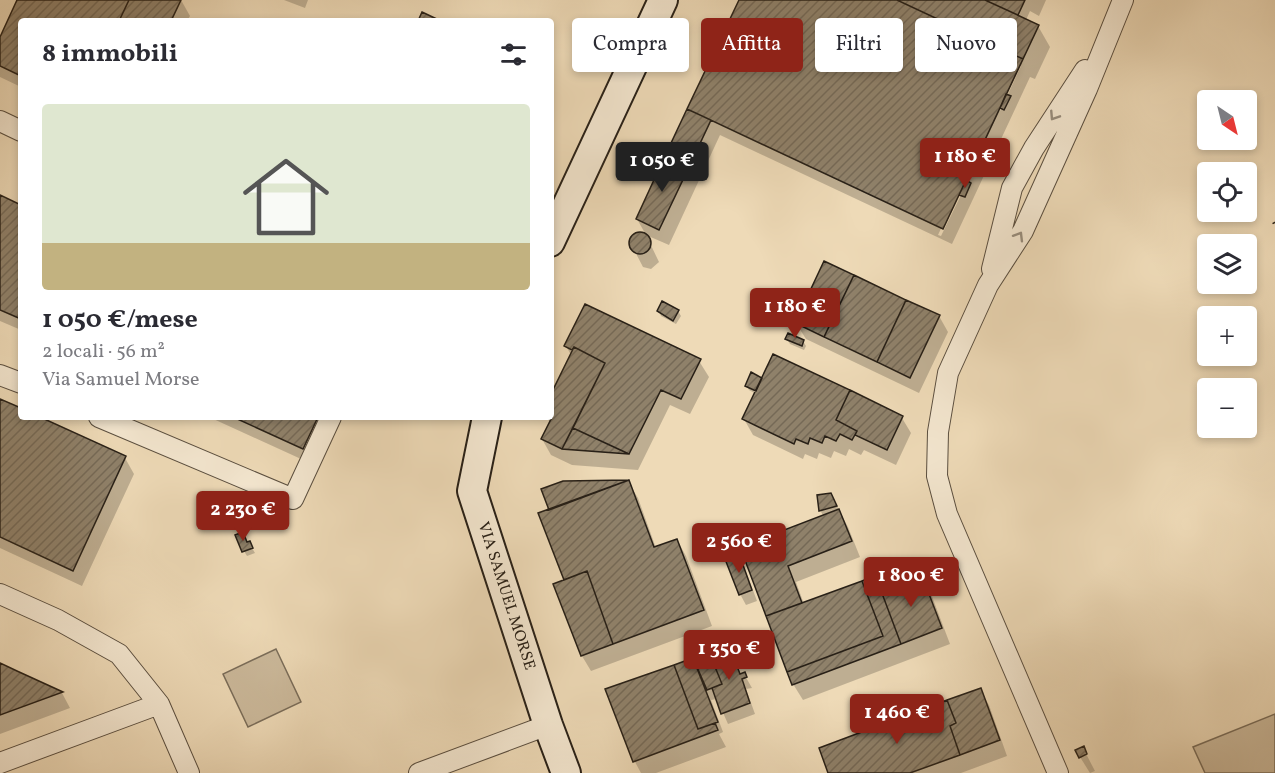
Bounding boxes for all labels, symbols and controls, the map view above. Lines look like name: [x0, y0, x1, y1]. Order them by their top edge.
chip: Compra: [572, 18, 689, 72]
chip: Affitta: [701, 18, 803, 72]
chip: Filtri: [815, 18, 903, 72]
chip: Nuovo: [915, 18, 1017, 72]
text: 8 immobili: [42, 36, 178, 72]
icon: filters: [497, 38, 530, 71]
north arrow: [1197, 90, 1257, 150]
map controls: [1197, 90, 1257, 438]
one-way arrow: [1051, 110, 1062, 121]
pin: 1 180 €: [910, 138, 1020, 189]
pin: 1 050 €: [607, 142, 717, 193]
icon: home: [232, 143, 340, 251]
text: 1 180 €: [934, 143, 996, 171]
text: 1 050 €: [630, 147, 694, 175]
button: locate: [1197, 162, 1257, 222]
one-way arrow: [1012, 232, 1023, 242]
button: layers: [1197, 234, 1257, 294]
pin: 1 180 €: [740, 288, 850, 339]
text: 1 180 €: [764, 293, 826, 321]
text: 1 050 €/mese: [42, 302, 198, 338]
button: +: [1197, 306, 1257, 366]
text: 2 locali · 56 m²: [42, 338, 165, 366]
text: Via Samuel Morse: [42, 366, 199, 394]
button: −: [1197, 378, 1257, 438]
pin: 2 230 €: [188, 491, 298, 542]
text: 2 230 €: [210, 496, 276, 524]
street label: VIA SAMUEL MORSE: [472, 519, 540, 673]
pin: 2 560 €: [684, 523, 794, 574]
text: 2 560 €: [706, 528, 772, 556]
pin: 1 800 €: [856, 557, 966, 608]
text: 1 800 €: [878, 562, 944, 590]
pin: 1 350 €: [674, 630, 784, 681]
text: 1 350 €: [698, 635, 760, 663]
pin: 1 460 €: [842, 694, 952, 745]
text: 1 460 €: [864, 699, 930, 727]

